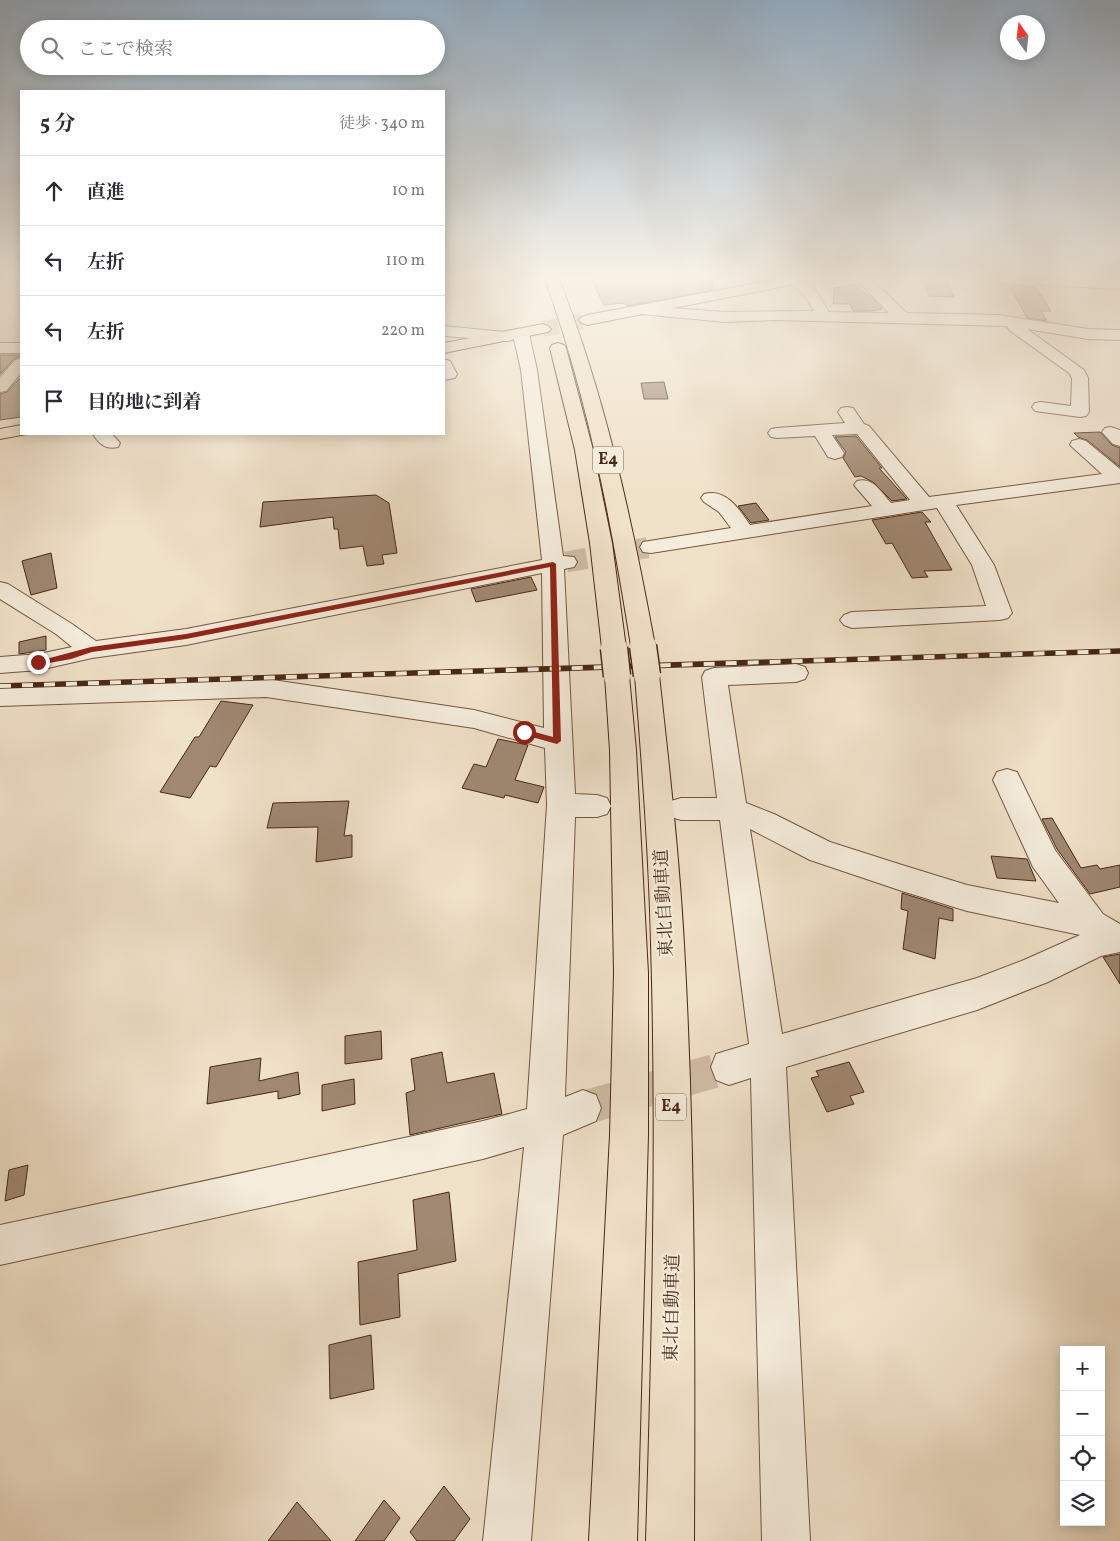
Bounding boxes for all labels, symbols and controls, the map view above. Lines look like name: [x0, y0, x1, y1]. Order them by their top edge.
north arrow: [1000, 15, 1045, 60]
search box: [20, 20, 445, 75]
icon: search: [38, 34, 66, 62]
text: ここで検索: [78, 37, 173, 63]
text: 5 分: [40, 110, 75, 139]
text: 徒歩 · 340 m: [339, 113, 425, 135]
icon: ahead: [40, 177, 68, 205]
text: 直進: [87, 180, 125, 206]
text: 10 m: [392, 180, 425, 202]
icon: left: [40, 247, 68, 275]
text: 左折: [87, 250, 125, 276]
text: 110 m: [386, 250, 425, 272]
icon: left: [40, 317, 68, 345]
text: 左折: [87, 320, 125, 346]
text: 220 m: [381, 320, 425, 342]
icon: arrive: [40, 387, 68, 415]
text: 目的地に到着: [87, 390, 201, 416]
road number: E4: [593, 446, 623, 474]
route end: [27, 651, 50, 674]
route start: [513, 721, 536, 744]
street label: 東北自動車道: [650, 848, 680, 958]
road number: E4: [656, 1094, 686, 1120]
street label: 東北自動車道: [660, 1254, 686, 1362]
map controls: [1060, 1346, 1105, 1526]
button: +: [1060, 1346, 1105, 1391]
button: −: [1060, 1391, 1105, 1436]
button: locate: [1060, 1436, 1105, 1481]
button: layers: [1060, 1481, 1105, 1526]

